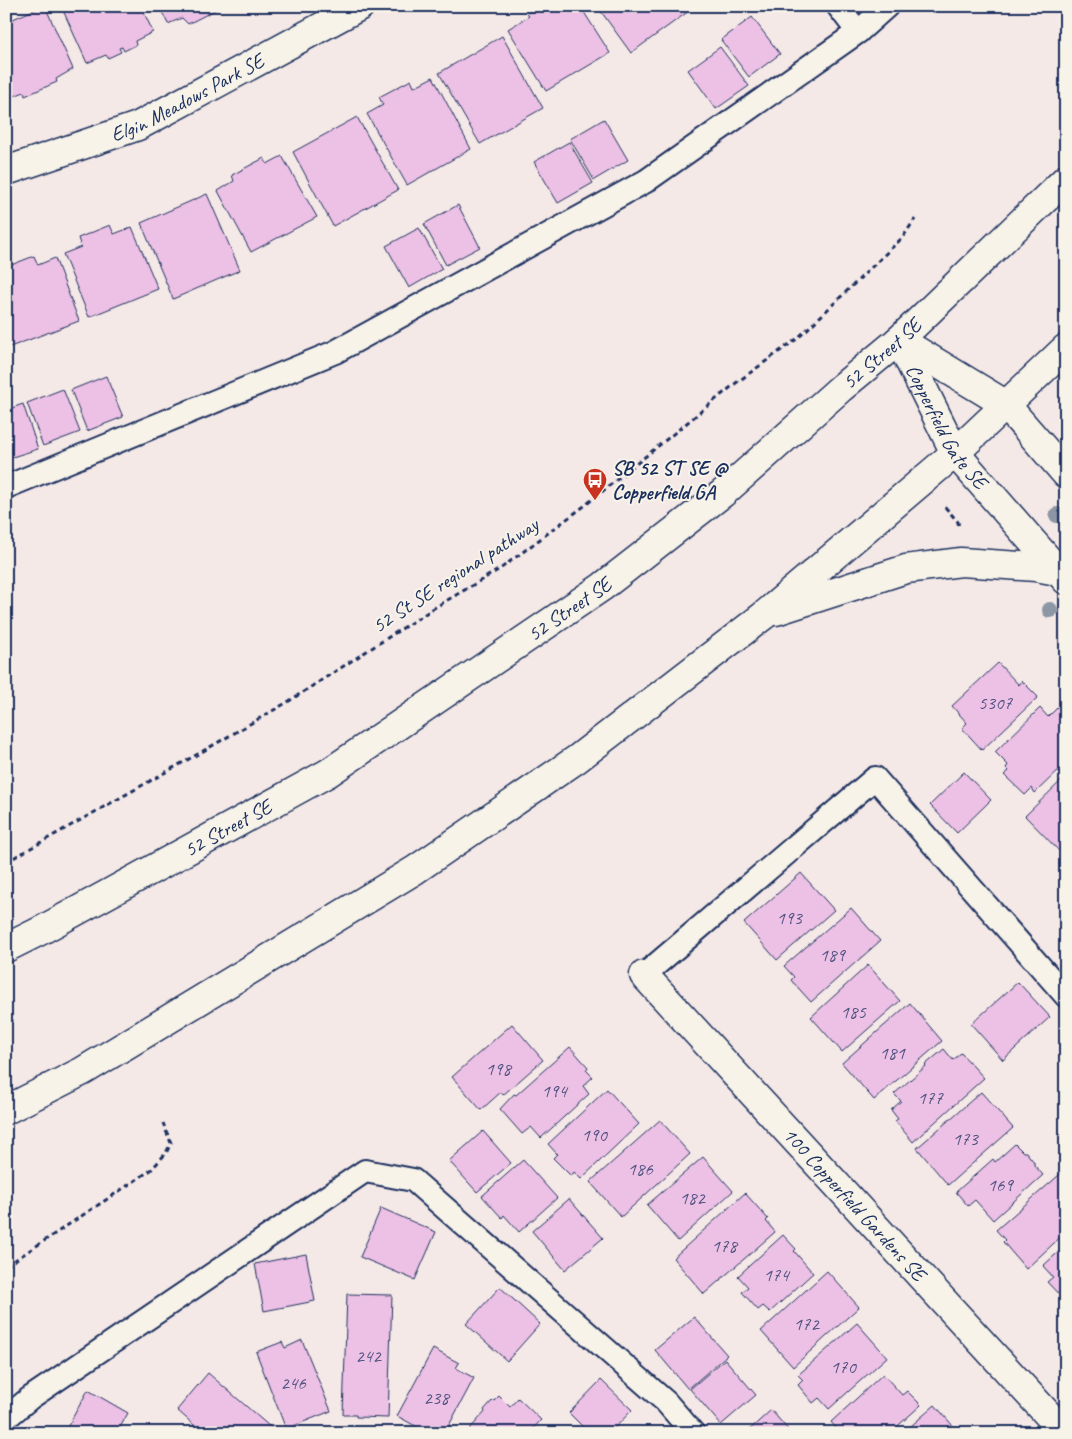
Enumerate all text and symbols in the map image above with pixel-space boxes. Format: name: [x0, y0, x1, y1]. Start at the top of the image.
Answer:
street label: Elgin Meadows Park SE: [107, 46, 271, 147]
street label: 52 Street SE: [837, 311, 929, 395]
street label: Copperfield Gate SE: [900, 360, 995, 496]
place label: SB 52 ST SE @ Copperfield GA: [612, 455, 730, 505]
bus stop icon: SB 52 ST SE @ Copperfield GA: [582, 467, 608, 501]
street label: 52 St SE regional pathway: [367, 511, 545, 638]
street label: 52 Street SE: [522, 570, 619, 647]
house number: 5307: [978, 691, 1014, 715]
street label: 52 Street SE: [179, 792, 278, 863]
house number: 193: [776, 906, 803, 930]
house number: 189: [819, 943, 846, 967]
house number: 185: [840, 1000, 867, 1024]
house number: 181: [879, 1041, 906, 1065]
house number: 198: [485, 1057, 513, 1081]
house number: 194: [541, 1079, 569, 1103]
house number: 177: [917, 1086, 944, 1110]
street label: 100 Copperfield Gardens SE: [777, 1122, 933, 1288]
house number: 190: [581, 1123, 608, 1147]
house number: 173: [952, 1127, 979, 1151]
house number: 186: [627, 1157, 654, 1181]
house number: 169: [987, 1173, 1014, 1197]
house number: 182: [679, 1186, 706, 1210]
house number: 178: [711, 1234, 739, 1258]
house number: 174: [763, 1263, 791, 1287]
house number: 172: [793, 1312, 820, 1336]
house number: 242: [355, 1344, 382, 1368]
house number: 170: [830, 1355, 857, 1379]
house number: 246: [280, 1371, 307, 1395]
house number: 238: [423, 1386, 451, 1410]

